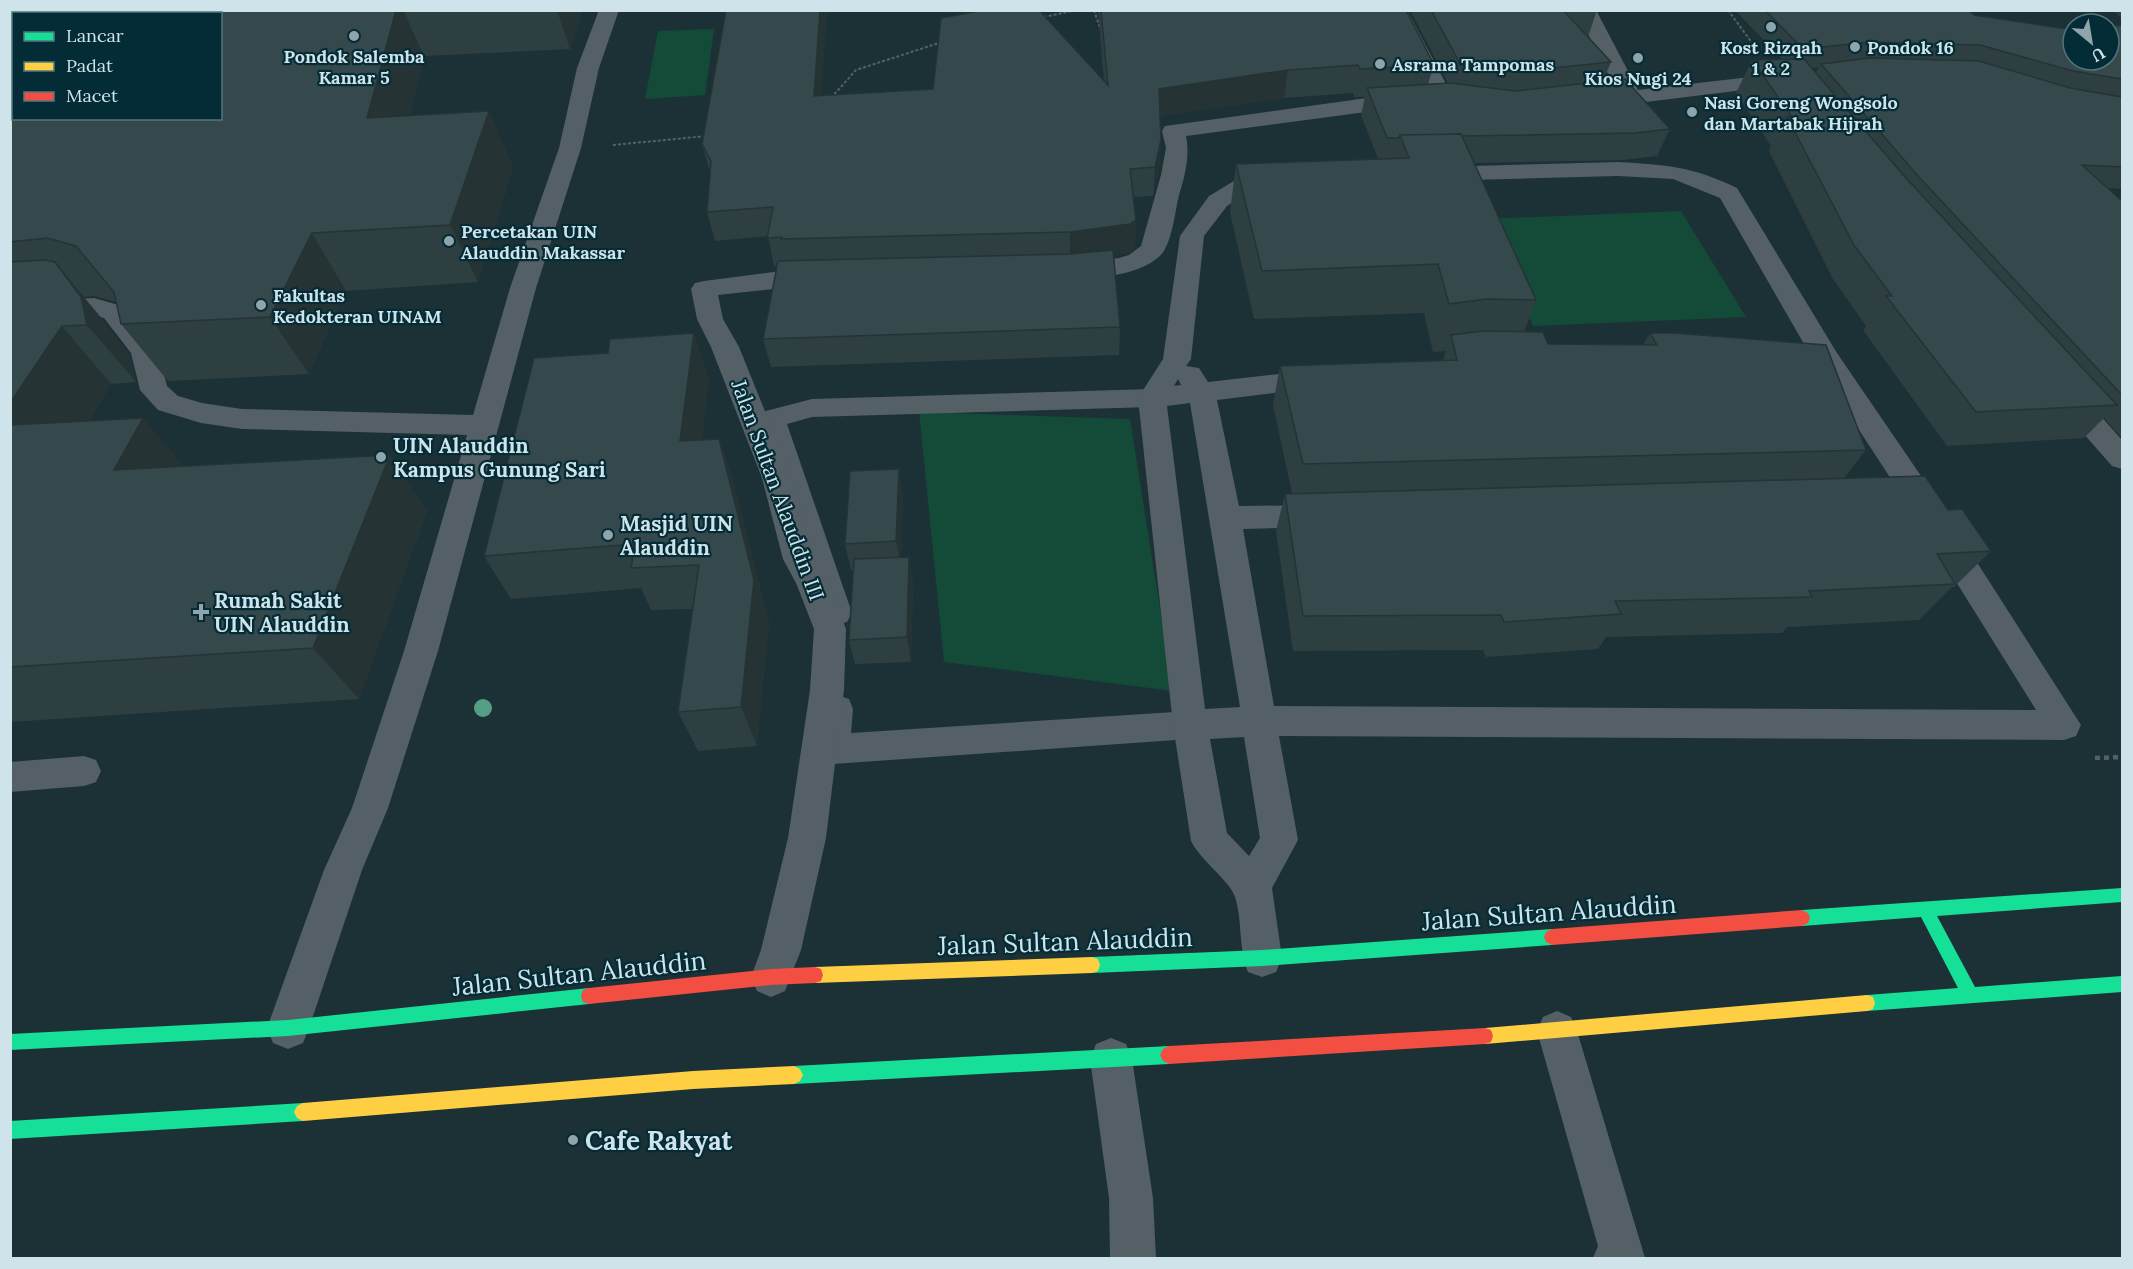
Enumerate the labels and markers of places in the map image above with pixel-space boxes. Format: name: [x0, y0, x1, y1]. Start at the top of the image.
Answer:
marker: Kost Rizqah 1 & 2: [1764, 20, 1778, 34]
marker: Pondok Salemba Kamar 5: [347, 29, 361, 43]
place label: Kost Rizqah 1 & 2: [1720, 36, 1822, 80]
place label: Pondok 16: [1867, 36, 1954, 59]
marker: Pondok 16: [1848, 40, 1862, 54]
place label: Pondok Salemba Kamar 5: [284, 45, 425, 89]
marker: Kios Nugi 24: [1631, 51, 1645, 65]
place label: Asrama Tampomas: [1392, 53, 1554, 76]
marker: Asrama Tampomas: [1373, 57, 1387, 71]
place label: Kios Nugi 24: [1584, 67, 1692, 90]
place label: Nasi Goreng Wongsolo dan Martabak Hijrah: [1704, 91, 1898, 135]
marker: Nasi Goreng Wongsolo dan Martabak Hijrah: [1685, 105, 1699, 119]
place label: Percetakan UIN Alauddin Makassar: [461, 220, 625, 264]
marker: Percetakan UIN Alauddin Makassar: [442, 234, 456, 248]
place label: Fakultas Kedokteran UINAM: [273, 284, 442, 328]
marker: Fakultas Kedokteran UINAM: [254, 298, 268, 312]
place label: UIN Alauddin Kampus Gunung Sari: [393, 432, 606, 483]
marker: UIN Alauddin Kampus Gunung Sari: [374, 450, 388, 464]
place label: Masjid UIN Alauddin: [620, 510, 733, 561]
marker: Masjid UIN Alauddin: [601, 528, 615, 542]
place label: Rumah Sakit UIN Alauddin: [214, 587, 350, 638]
marker: Rumah Sakit UIN Alauddin: [192, 603, 210, 621]
place label: Cafe Rakyat: [585, 1124, 733, 1157]
marker: Cafe Rakyat: [566, 1133, 580, 1147]

